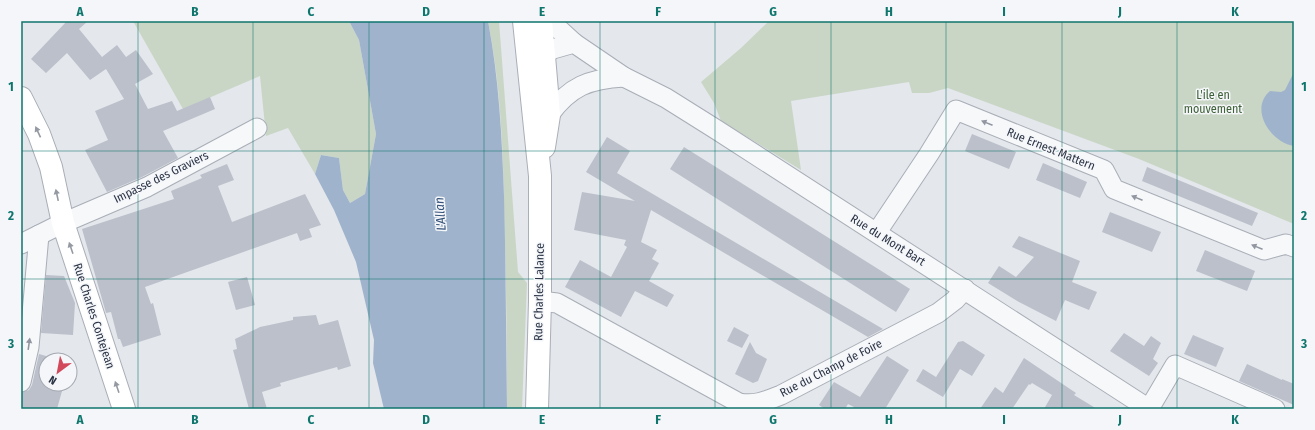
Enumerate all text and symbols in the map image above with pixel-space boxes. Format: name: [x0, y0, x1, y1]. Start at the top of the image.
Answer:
text: A: [75, 4, 84, 19]
text: B: [191, 4, 199, 19]
text: C: [308, 4, 315, 19]
text: D: [422, 4, 430, 19]
text: E: [539, 4, 545, 19]
text: F: [655, 4, 661, 19]
text: G: [769, 4, 777, 19]
text: H: [885, 4, 893, 19]
text: I: [1002, 4, 1006, 19]
text: J: [1117, 4, 1122, 19]
text: K: [1231, 4, 1239, 19]
text: 1: [8, 79, 14, 94]
text: 1: [1301, 79, 1307, 94]
park label: L'ile en mouvement: [1184, 88, 1242, 116]
one-way arrow: [980, 119, 992, 125]
street label: Rue Ernest Mattern: [1005, 125, 1097, 173]
one-way arrow: [35, 126, 41, 138]
street label: Impasse des Graviers: [111, 148, 211, 206]
one-way arrow: [54, 189, 60, 201]
one-way arrow: [1131, 195, 1142, 201]
water label: L'Allan: [431, 196, 449, 231]
text: 2: [7, 208, 14, 223]
text: 2: [1300, 208, 1307, 223]
street label: Rue du Mont Bart: [848, 211, 928, 269]
one-way arrow: [68, 242, 74, 254]
street label: Rue Charles Lalance: [531, 243, 547, 341]
one-way arrow: [1251, 244, 1263, 250]
street label: Rue Charles Contejean: [70, 261, 118, 371]
text: 3: [7, 336, 14, 351]
street label: Rue du Champ de Foire: [778, 336, 885, 400]
text: 3: [1300, 336, 1307, 351]
one-way arrow: [26, 338, 33, 350]
north arrow: [38, 352, 78, 392]
text: N: [47, 373, 59, 387]
one-way arrow: [114, 380, 120, 392]
text: A: [75, 412, 84, 427]
text: B: [191, 412, 199, 427]
text: C: [308, 412, 315, 427]
text: D: [422, 412, 430, 427]
text: E: [539, 412, 545, 427]
text: F: [655, 412, 661, 427]
text: G: [769, 412, 777, 427]
text: H: [885, 412, 893, 427]
text: I: [1002, 412, 1006, 427]
text: J: [1117, 412, 1122, 427]
text: K: [1231, 412, 1239, 427]

